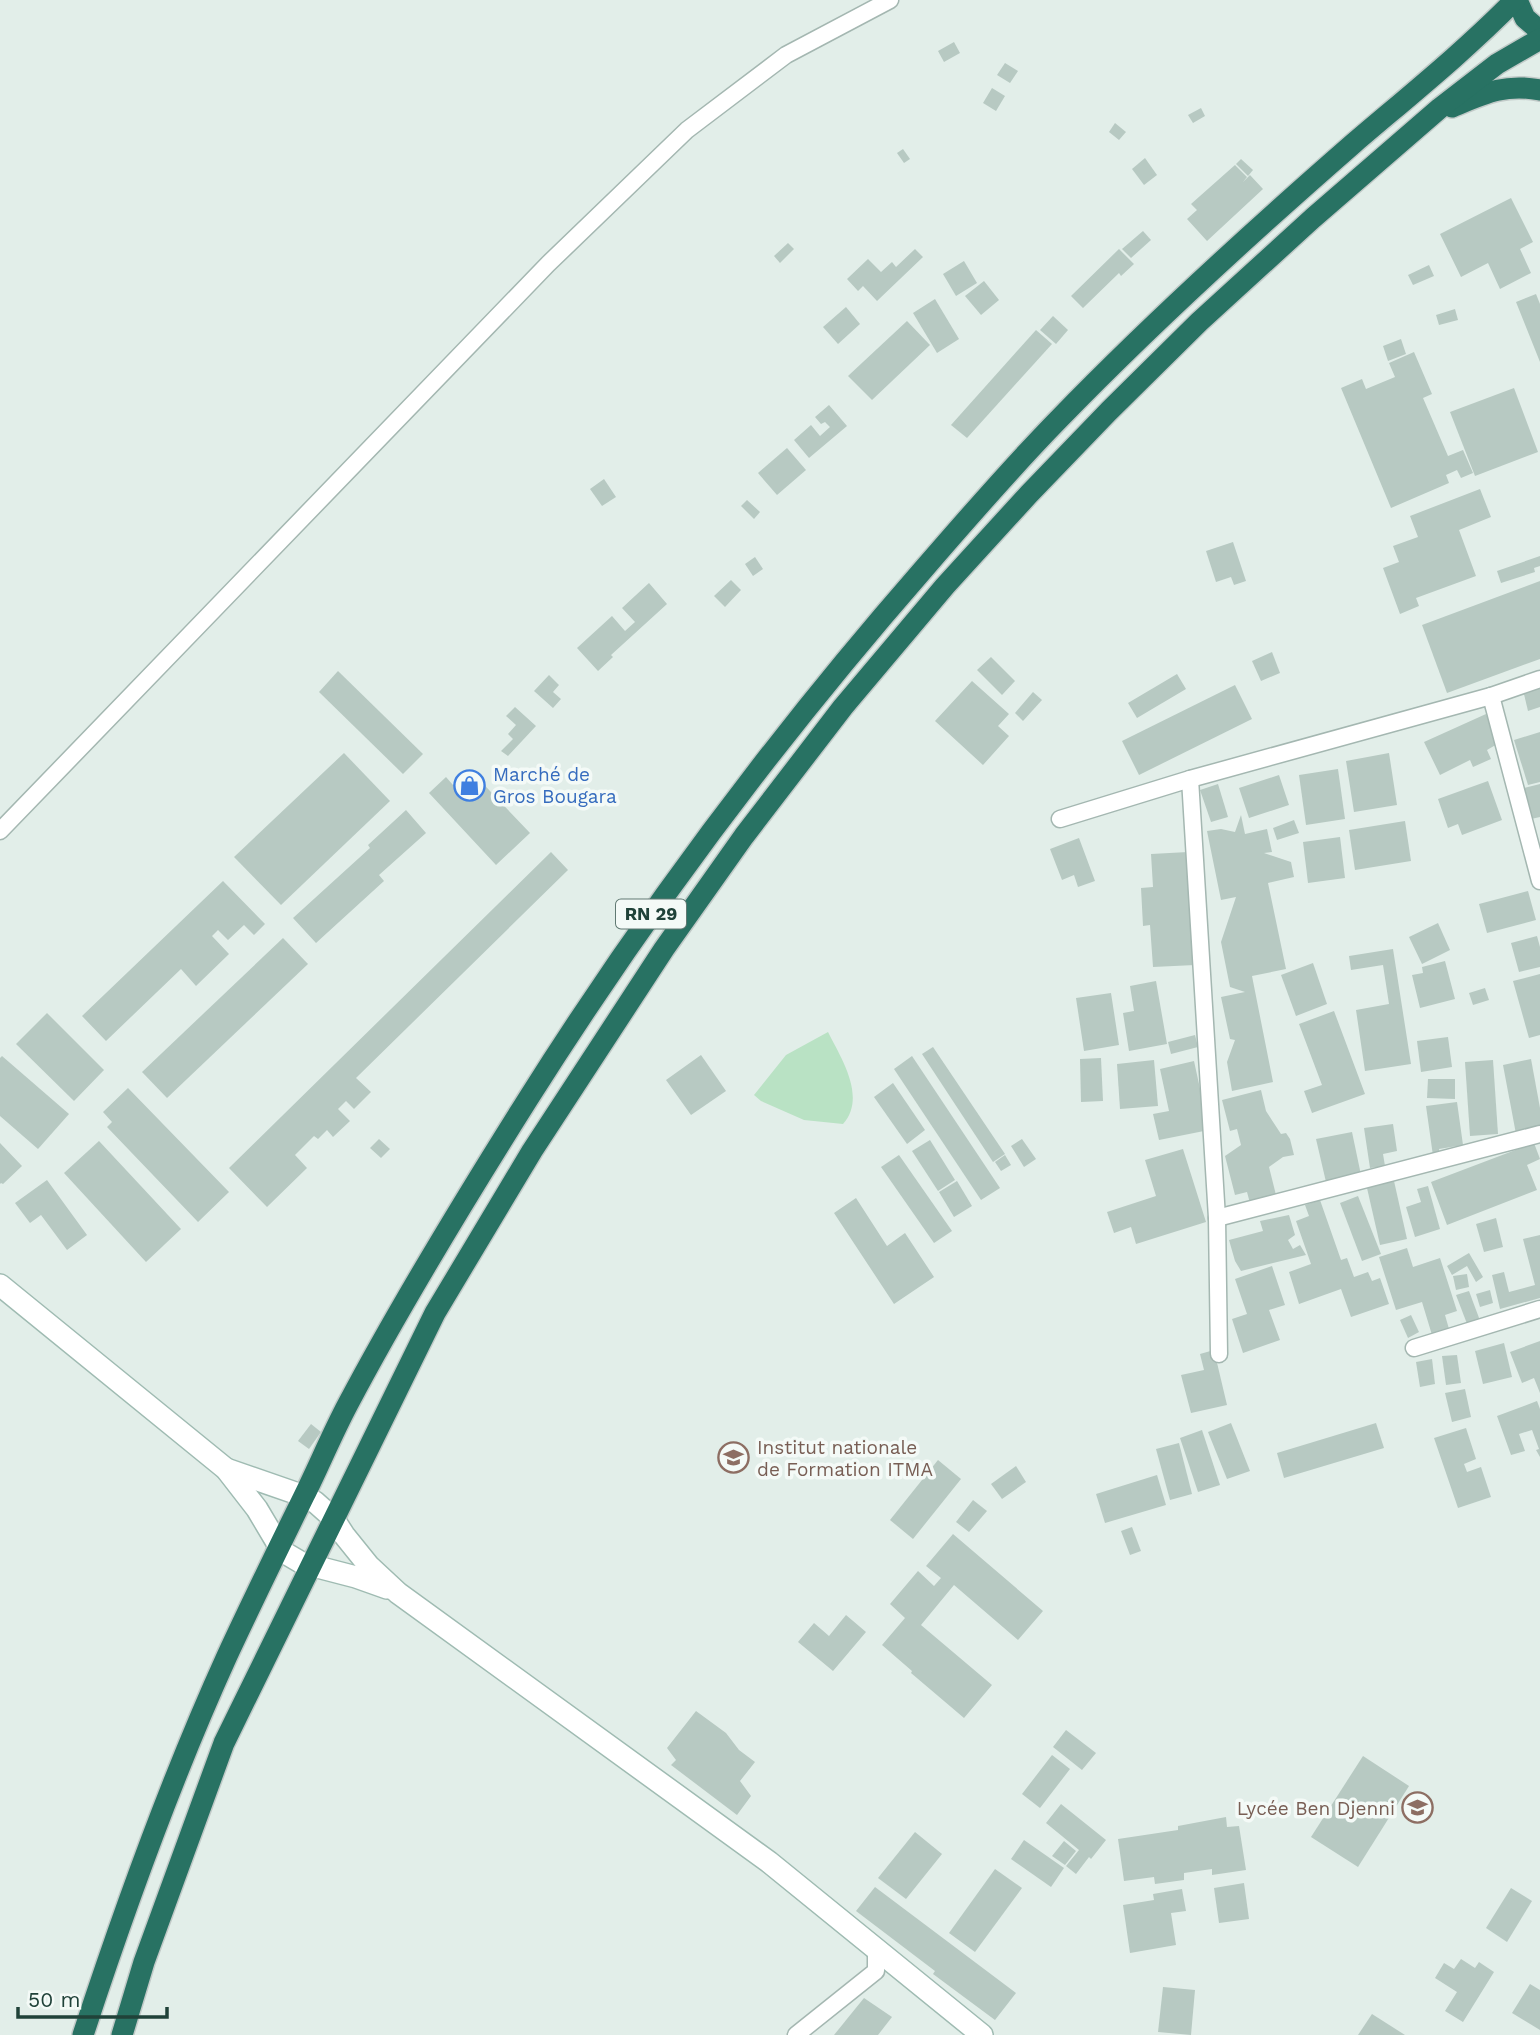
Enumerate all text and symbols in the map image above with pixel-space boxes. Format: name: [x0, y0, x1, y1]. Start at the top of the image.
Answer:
place label: Marché de Gros Bougara: [493, 763, 617, 808]
shop icon: Marché de Gros Bougara: [453, 768, 487, 802]
road number: RN 29: [616, 900, 686, 929]
place label: Institut nationale de Formation ITMA: [757, 1436, 934, 1481]
school or university icon: Institut nationale de Formation ITMA: [717, 1441, 751, 1475]
school or university icon: Lycée Ben Djenni: [1401, 1791, 1435, 1825]
place label: Lycée Ben Djenni: [1237, 1797, 1395, 1820]
scale bar: [18, 1976, 166, 2020]
text: 50 m: [28, 1987, 80, 2012]

